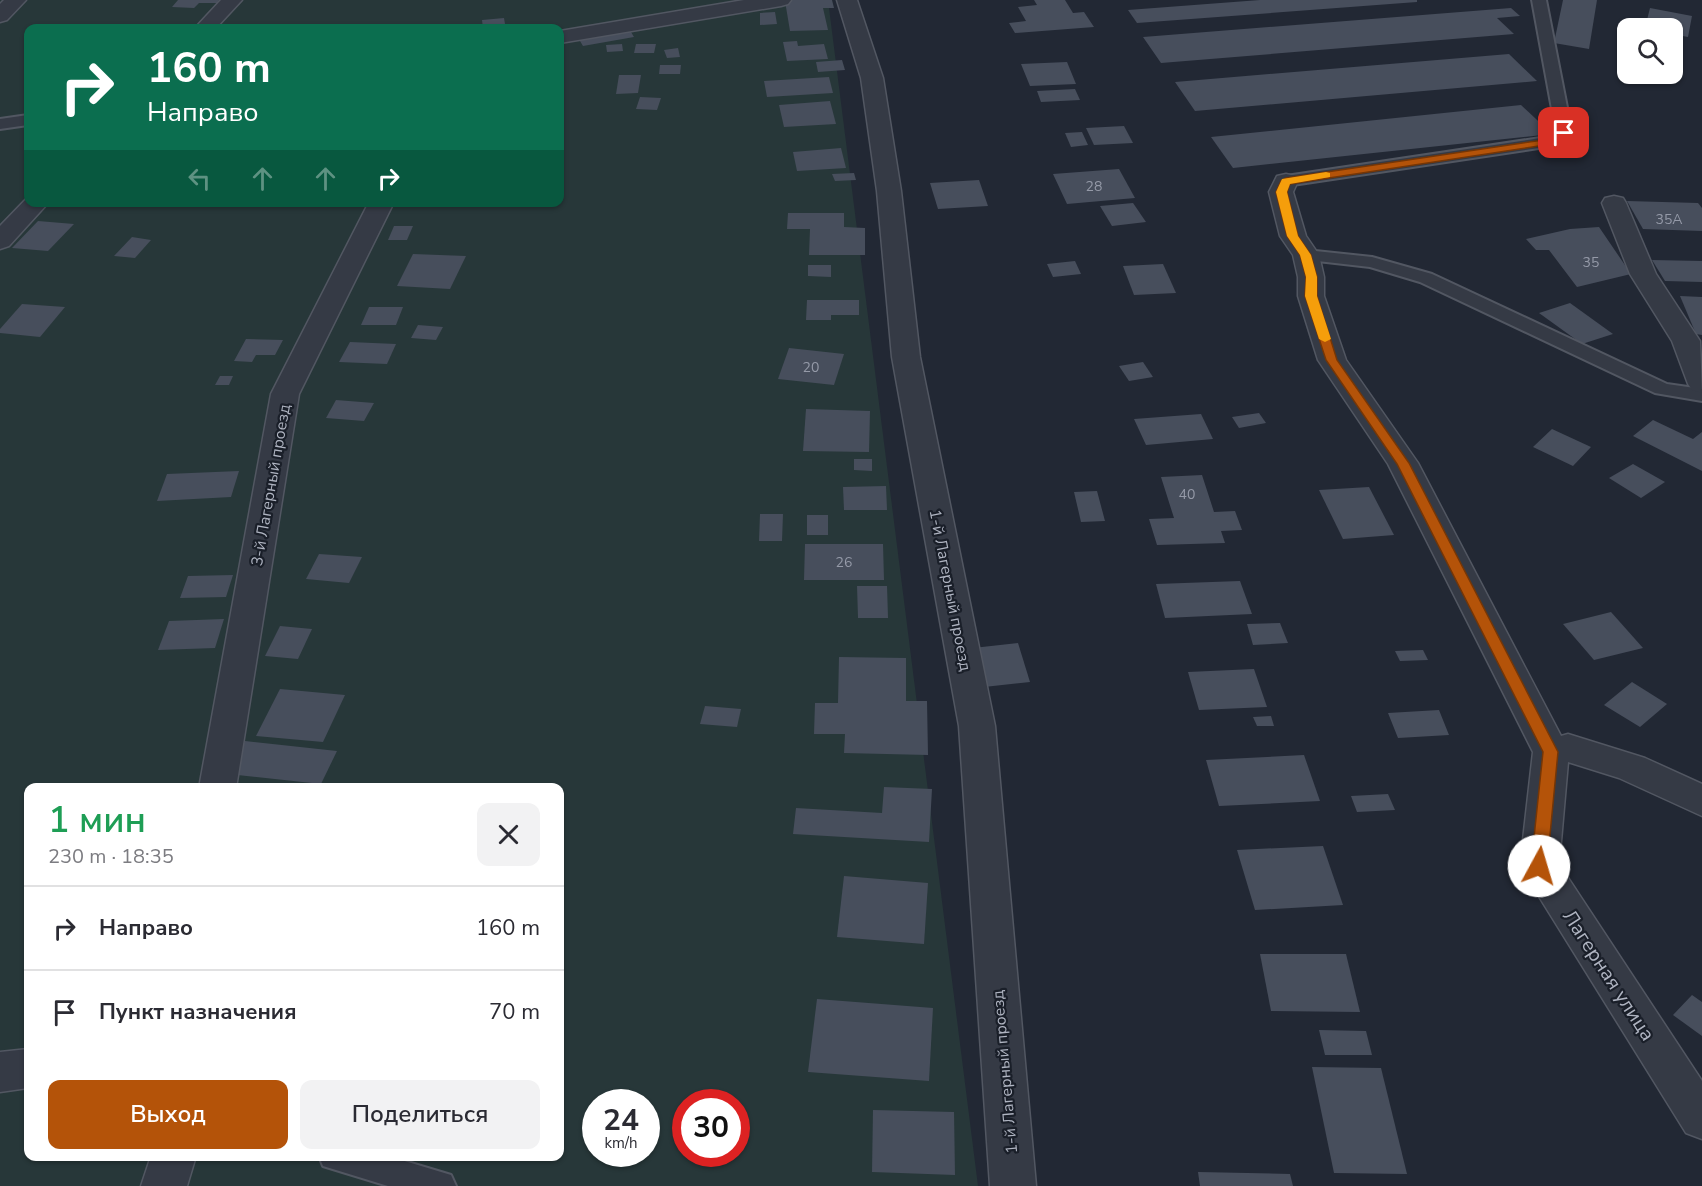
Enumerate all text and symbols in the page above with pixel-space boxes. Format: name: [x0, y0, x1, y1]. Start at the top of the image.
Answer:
map controls: [1617, 18, 1683, 84]
button: search: [1617, 18, 1683, 84]
text: 160 m: [147, 40, 271, 97]
icon: right: [48, 48, 126, 126]
text: Направо: [147, 94, 258, 131]
pin: [1538, 107, 1589, 158]
icon: arrive: [1547, 116, 1580, 149]
icon: left: [183, 162, 216, 195]
icon: ahead: [246, 162, 279, 195]
icon: ahead: [309, 162, 342, 195]
icon: right: [372, 162, 405, 195]
house number: 28: [1086, 177, 1102, 196]
house number: 35А: [1655, 210, 1683, 229]
house number: 35: [1583, 253, 1599, 272]
house number: 20: [803, 358, 819, 377]
street label: 3-й Лагерный проезд: [246, 402, 296, 568]
house number: 40: [1179, 485, 1195, 504]
street label: 1-й Лагерный проезд: [924, 508, 977, 673]
house number: 26: [836, 553, 852, 572]
text: 1 мин: [48, 796, 146, 845]
button: close: [477, 803, 540, 866]
position arrow: [1507, 834, 1571, 898]
text: 230 m · 18:35: [48, 843, 174, 870]
street label: Лагерная улица: [1556, 905, 1661, 1046]
icon: right: [48, 912, 81, 945]
text: Направо: [99, 913, 193, 943]
text: 160 m: [476, 913, 540, 943]
street label: 1-й Лагерный проезд: [987, 989, 1023, 1155]
icon: arrive: [48, 996, 81, 1029]
text: Пункт назначения: [99, 997, 297, 1027]
text: 70 m: [489, 997, 540, 1027]
button: Выход: [48, 1080, 288, 1149]
button: Поделиться: [300, 1080, 540, 1149]
speed limit sign: 30: [672, 1089, 750, 1167]
text: 24: [603, 1100, 639, 1141]
text: km/h: [604, 1133, 638, 1153]

